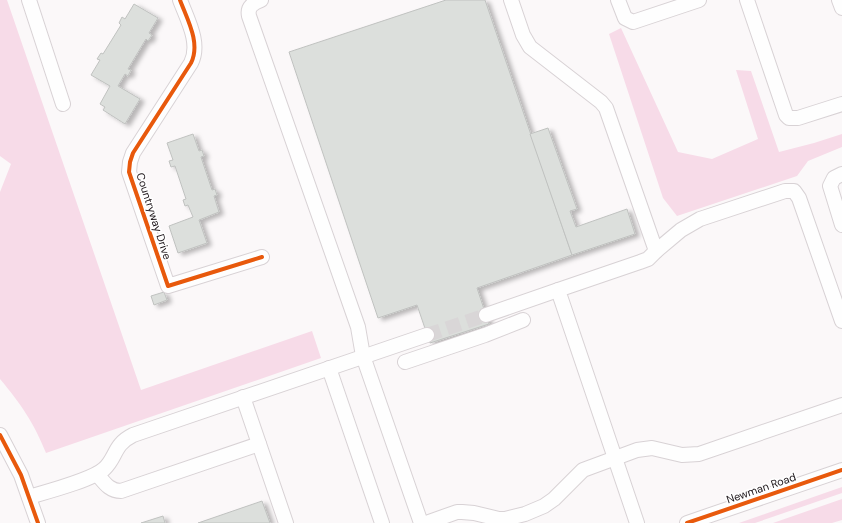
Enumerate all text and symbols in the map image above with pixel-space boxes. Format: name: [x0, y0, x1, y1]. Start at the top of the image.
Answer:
street label: Countryway Drive: [133, 171, 175, 261]
street label: Newman Road: [724, 470, 798, 506]

